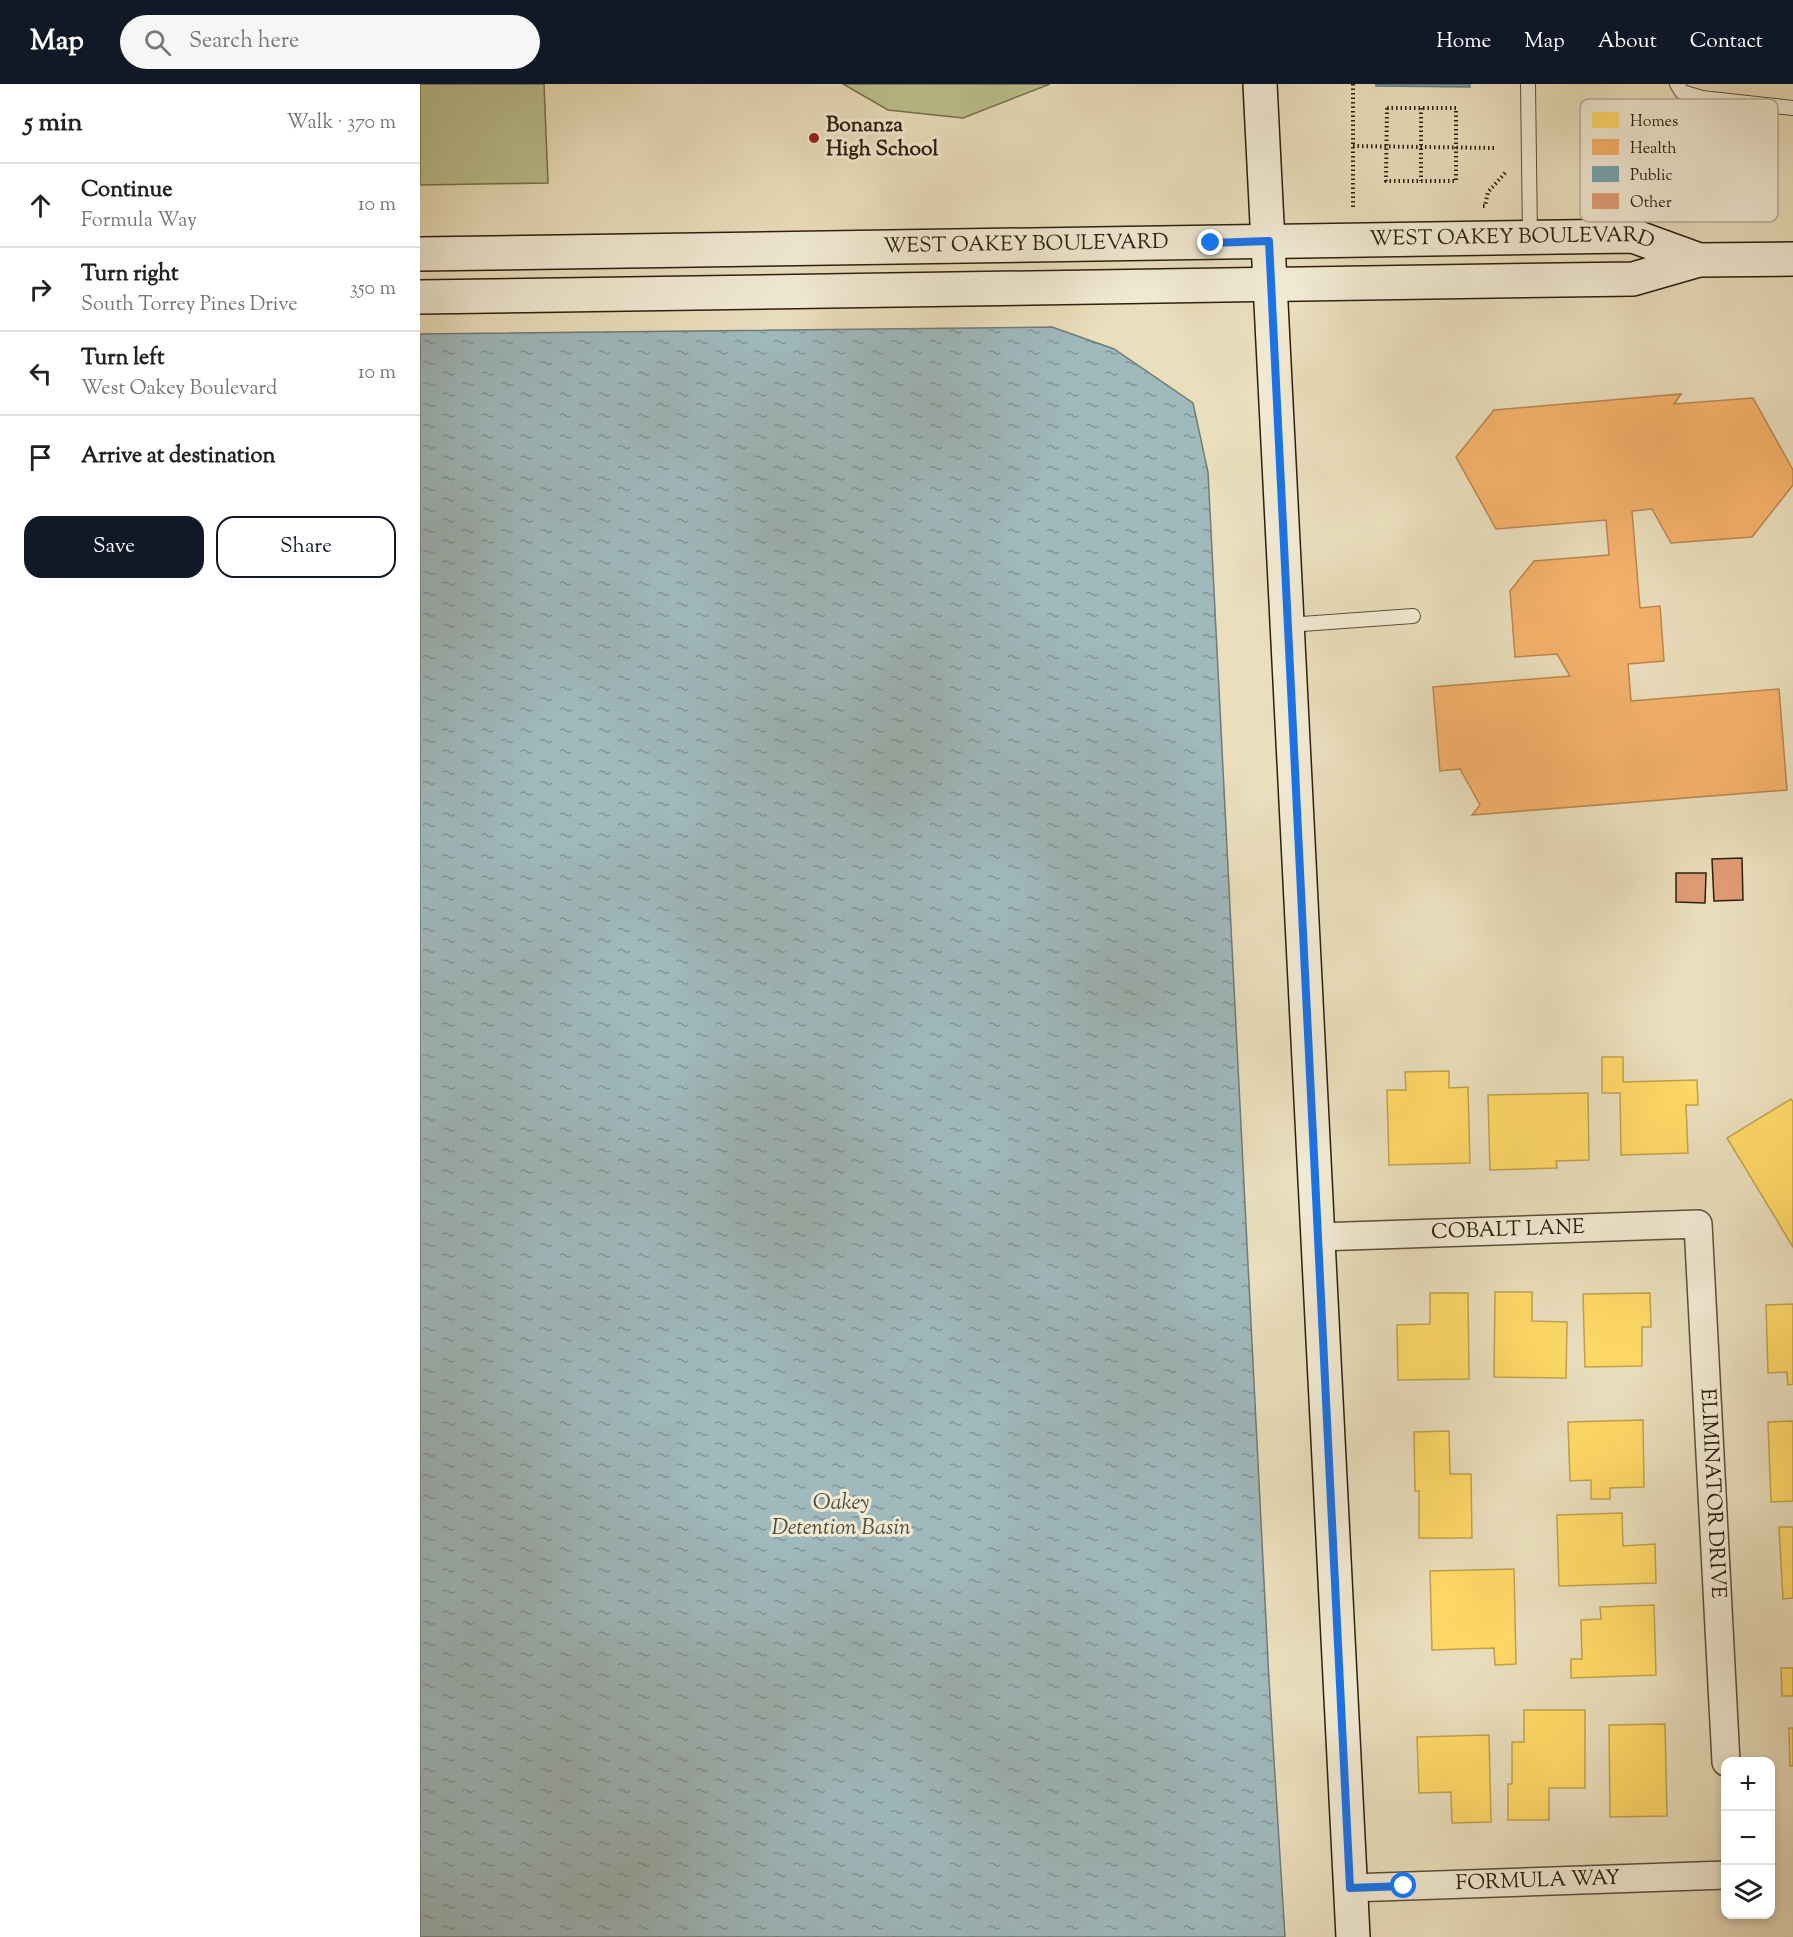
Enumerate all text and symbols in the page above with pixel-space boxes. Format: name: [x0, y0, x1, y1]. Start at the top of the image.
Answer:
search box: [120, 15, 540, 69]
text: Map: [30, 22, 84, 62]
icon: search: [141, 26, 174, 59]
text: Search here: [189, 26, 299, 58]
text: Home: [1436, 27, 1491, 57]
text: Map: [1524, 27, 1565, 57]
text: About: [1598, 27, 1657, 57]
text: Contact: [1690, 27, 1763, 57]
legend: [1580, 99, 1778, 222]
text: 5 min: [24, 105, 83, 142]
text: Walk · 370 m: [286, 109, 396, 138]
place label: Bonanza High School: [826, 111, 938, 165]
text: Homes: [1630, 111, 1678, 134]
marker: Bonanza High School: [807, 131, 821, 145]
text: Health: [1630, 138, 1677, 161]
text: Public: [1630, 165, 1673, 188]
text: Continue: [81, 175, 172, 207]
icon: ahead: [24, 189, 57, 222]
text: 10 m: [358, 191, 396, 220]
text: Other: [1630, 192, 1672, 215]
text: Formula Way: [81, 207, 197, 236]
street label: WEST OAKEY BOULEVARD: [1369, 221, 1658, 257]
street label: WEST OAKEY BOULEVARD: [883, 228, 1169, 262]
route end: [1197, 229, 1223, 255]
text: Turn right: [81, 259, 178, 291]
icon: right: [24, 273, 57, 306]
text: 350 m: [350, 275, 396, 304]
text: South Torrey Pines Drive: [81, 291, 298, 320]
text: Turn left: [81, 343, 164, 375]
icon: left: [24, 357, 57, 390]
text: 10 m: [358, 359, 396, 388]
text: West Oakey Boulevard: [81, 375, 277, 404]
icon: arrive: [24, 441, 57, 474]
text: Arrive at destination: [81, 441, 276, 473]
button: Save: [24, 516, 204, 578]
button: Share: [216, 516, 396, 578]
street label: COBALT LANE: [1431, 1213, 1586, 1248]
street label: ELIMINATOR DRIVE: [1692, 1387, 1732, 1600]
water label: Oakey Detention Basin: [772, 1488, 911, 1545]
map controls: [1721, 1757, 1775, 1919]
button: +: [1721, 1757, 1775, 1811]
button: −: [1721, 1811, 1775, 1865]
street label: FORMULA WAY: [1455, 1864, 1621, 1899]
button: layers: [1721, 1865, 1775, 1919]
route start: [1390, 1872, 1416, 1898]

